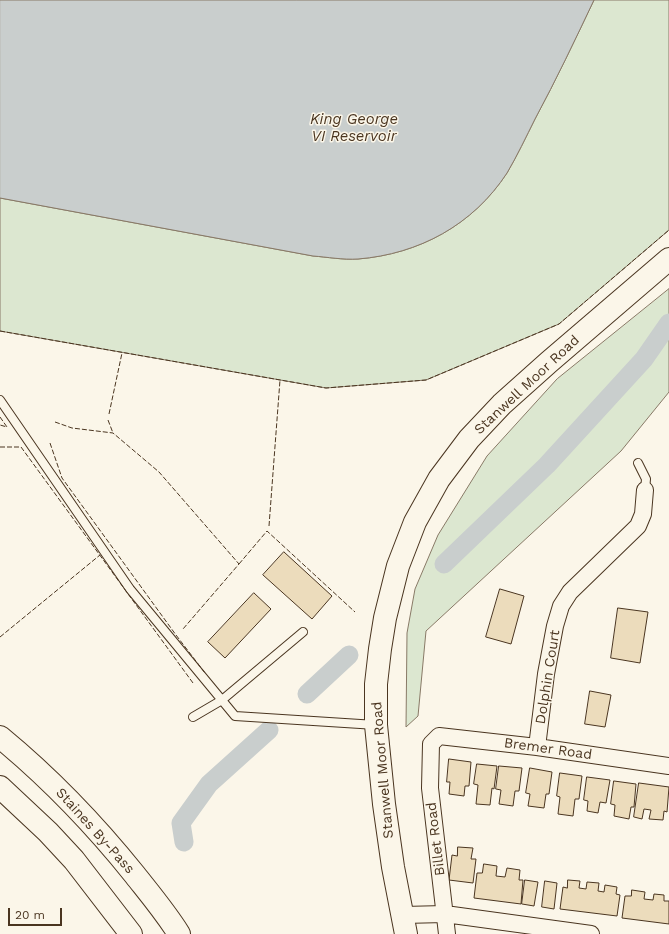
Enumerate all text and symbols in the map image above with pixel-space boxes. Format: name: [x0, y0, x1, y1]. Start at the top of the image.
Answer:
water label: King George VI Reservoir: [310, 111, 398, 146]
street label: Stanwell Moor Road: [471, 332, 583, 438]
street label: Dolphin Court: [532, 629, 564, 725]
street label: Stanwell Moor Road: [369, 701, 397, 839]
street label: Bremer Road: [503, 735, 593, 763]
street label: Staines By-Pass: [52, 785, 138, 877]
street label: Billet Road: [423, 801, 449, 877]
scale bar: [10, 900, 64, 926]
text: 20 m: [15, 908, 45, 922]

